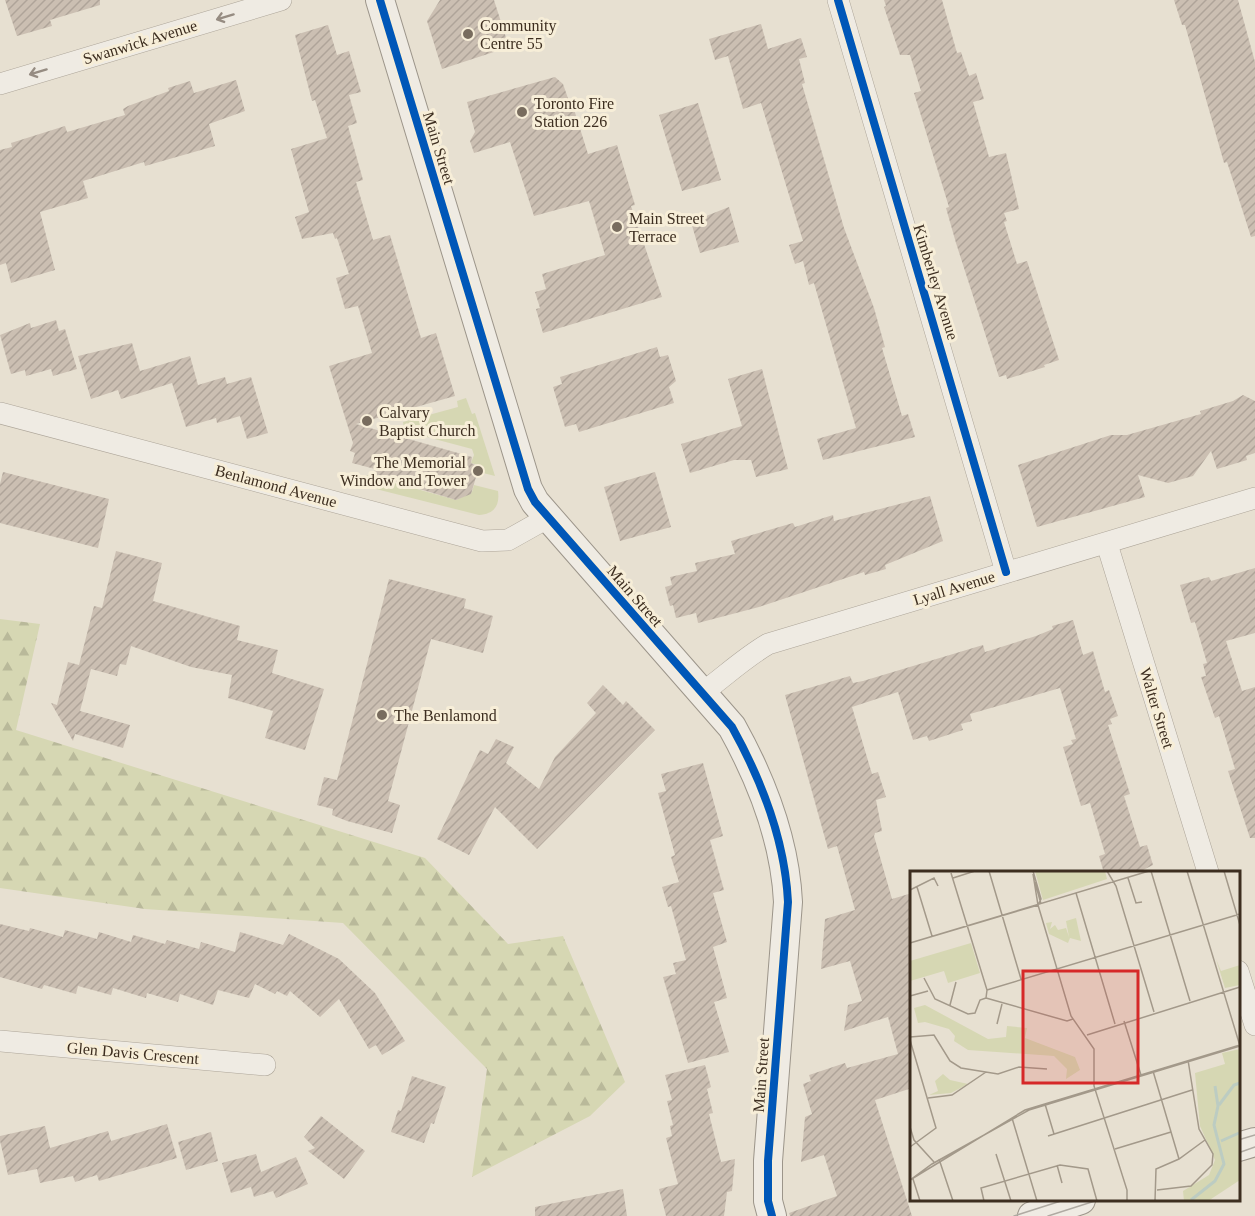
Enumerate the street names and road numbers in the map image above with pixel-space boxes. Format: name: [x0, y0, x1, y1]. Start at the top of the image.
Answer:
street label: Swanwick Avenue: [81, 17, 199, 67]
street label: Main Street: [420, 110, 458, 187]
street label: Kimberley Avenue: [909, 222, 962, 342]
street label: Benlamond Avenue: [213, 462, 339, 510]
street label: Main Street: [604, 562, 666, 630]
street label: Lyall Avenue: [911, 568, 997, 609]
street label: Walter Street: [1137, 666, 1178, 751]
street label: Main Street: [750, 1036, 772, 1113]
street label: Glen Davis Crescent: [66, 1039, 200, 1067]

